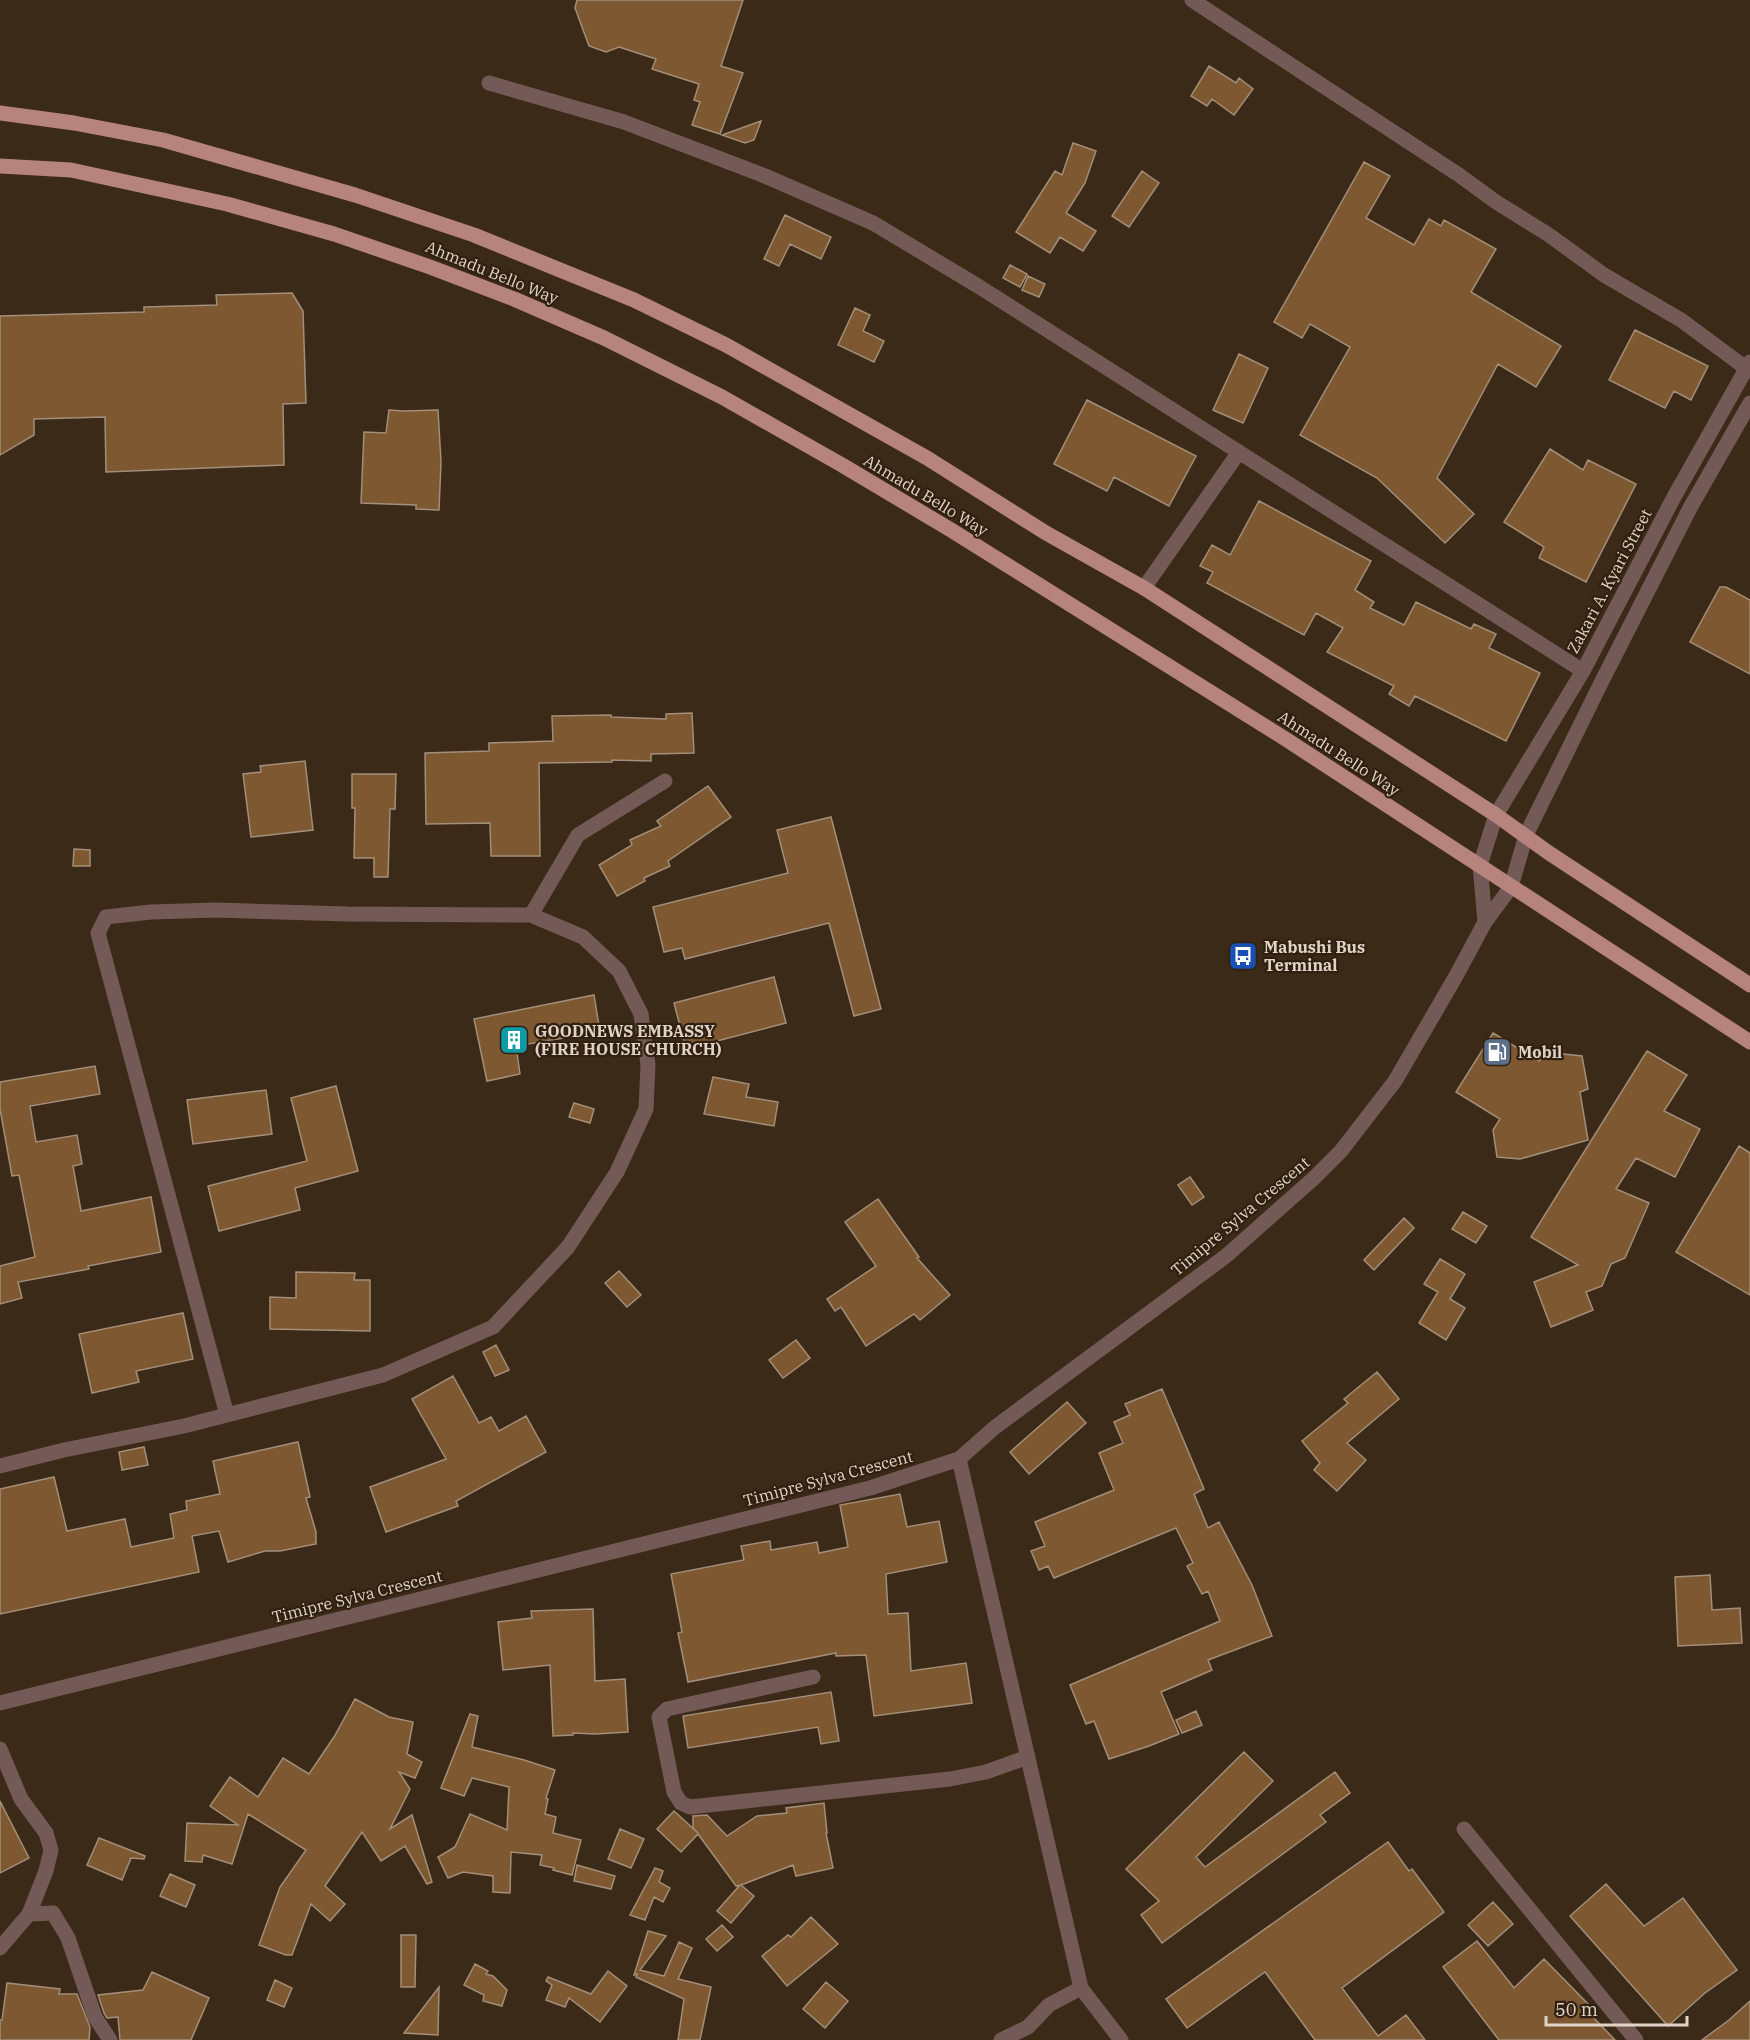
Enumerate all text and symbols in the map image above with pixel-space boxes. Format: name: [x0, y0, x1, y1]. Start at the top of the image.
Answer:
street label: Ahmadu Bello Way: [423, 236, 562, 308]
street label: Ahmadu Bello Way: [860, 450, 992, 540]
street label: Zakari A. Kyari Street: [1562, 505, 1656, 657]
street label: Ahmadu Bello Way: [1274, 706, 1404, 800]
place label: Mabushi Bus Terminal: [1264, 937, 1365, 975]
bus stop icon: Mabushi Bus Terminal: [1227, 940, 1259, 972]
place label: GOODNEWS EMBASSY (FIRE HOUSE CHURCH): [535, 1021, 722, 1059]
building icon: GOODNEWS EMBASSY (FIRE HOUSE CHURCH): [498, 1024, 530, 1056]
fuel station icon: Mobil: [1481, 1036, 1513, 1068]
place label: Mobil: [1518, 1042, 1562, 1062]
street label: Timipre Sylva Crescent: [1167, 1152, 1314, 1280]
street label: Timipre Sylva Crescent: [741, 1446, 915, 1510]
street label: Timipre Sylva Crescent: [270, 1565, 444, 1627]
scale bar: [1546, 1989, 1687, 2027]
text: 50 m: [1555, 1998, 1598, 2021]

